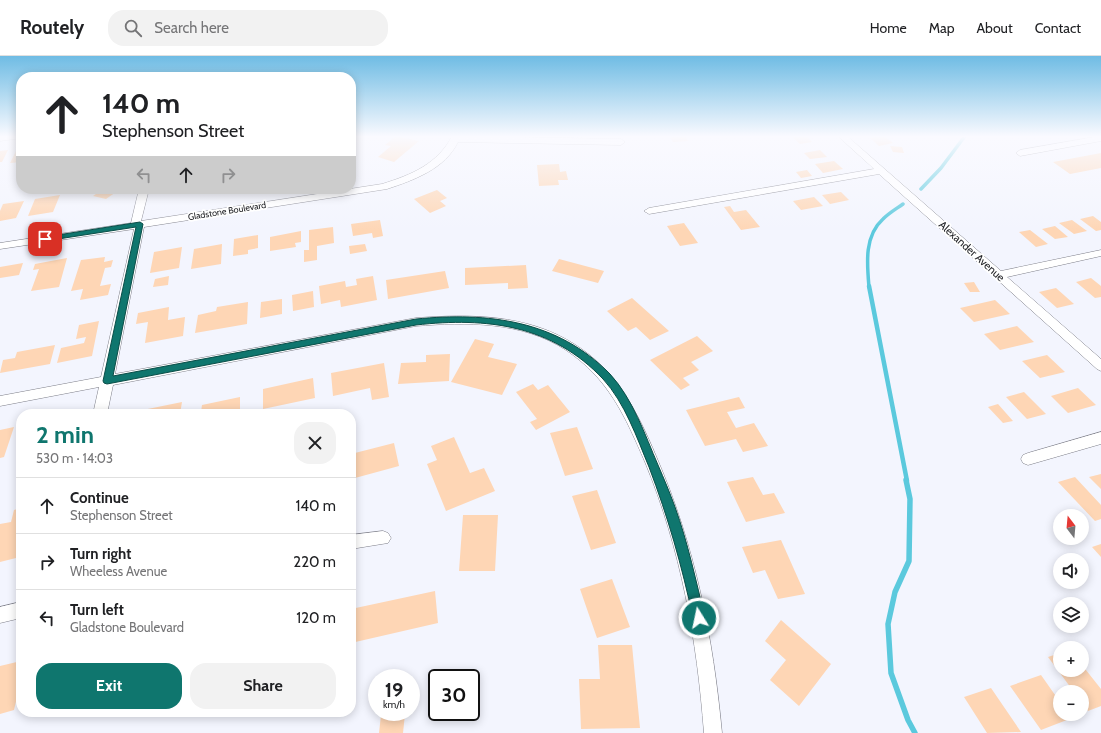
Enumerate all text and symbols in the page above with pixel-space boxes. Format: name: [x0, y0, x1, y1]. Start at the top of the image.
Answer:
search box: [108, 10, 388, 46]
text: Routely: [20, 16, 84, 39]
icon: search: [122, 17, 144, 39]
text: Search here: [154, 19, 229, 37]
text: Home: [870, 19, 907, 37]
text: Map: [929, 19, 954, 37]
text: About: [976, 19, 1013, 37]
text: Contact: [1035, 19, 1081, 37]
text: 140 m: [102, 86, 180, 120]
icon: ahead: [36, 88, 88, 140]
text: Stephenson Street: [102, 120, 244, 142]
icon: left: [133, 164, 155, 186]
icon: ahead: [175, 164, 197, 186]
icon: right: [217, 164, 239, 186]
street label: Gladstone Boulevard: [187, 199, 267, 222]
street label: Alexander Avenue: [936, 218, 1008, 285]
pin: [28, 222, 62, 256]
icon: arrive: [34, 228, 56, 250]
text: 2 min: [36, 420, 94, 449]
button: close: [294, 422, 336, 464]
text: 530 m · 14:03: [36, 450, 113, 466]
text: Continue: [70, 489, 129, 507]
icon: ahead: [36, 495, 58, 517]
text: 140 m: [295, 497, 336, 515]
text: Stephenson Street: [70, 507, 173, 523]
north arrow: [1053, 509, 1089, 545]
map controls: [1053, 509, 1089, 721]
text: Turn right: [70, 545, 131, 563]
icon: right: [36, 551, 58, 573]
text: 220 m: [293, 553, 336, 571]
button: sound: [1053, 553, 1089, 589]
text: Wheeless Avenue: [70, 563, 167, 579]
position arrow: [678, 597, 720, 639]
button: layers: [1053, 597, 1089, 633]
text: Turn left: [70, 601, 124, 619]
icon: left: [36, 607, 58, 629]
text: 120 m: [296, 609, 336, 627]
text: Gladstone Boulevard: [70, 619, 184, 635]
button: +: [1053, 641, 1089, 677]
button: Exit: [36, 663, 182, 709]
button: Share: [190, 663, 336, 709]
speed limit sign: 30: [428, 669, 480, 721]
text: 19: [385, 678, 403, 702]
button: −: [1053, 685, 1089, 721]
text: km/h: [383, 698, 405, 711]

